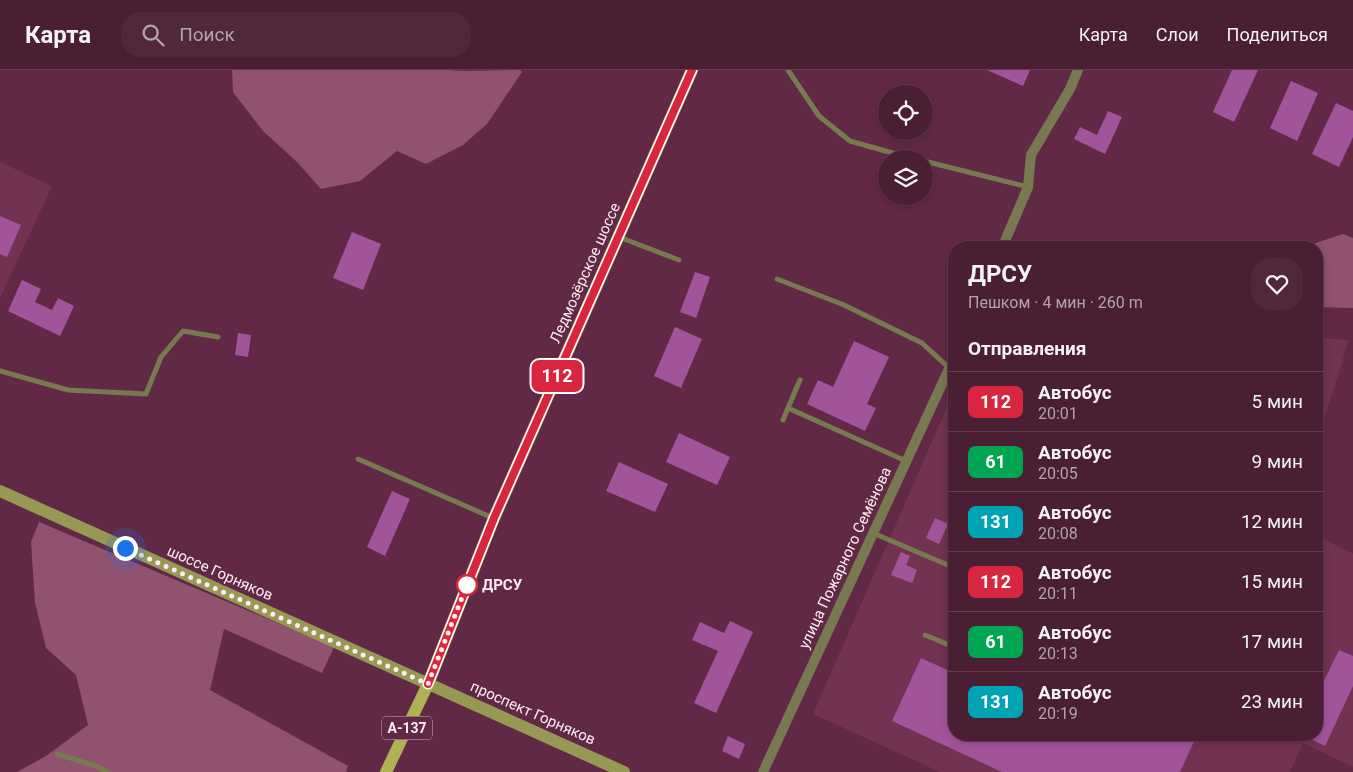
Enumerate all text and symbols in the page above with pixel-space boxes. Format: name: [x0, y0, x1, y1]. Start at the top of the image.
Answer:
search box: [121, 12, 471, 57]
text: Карта: [25, 21, 91, 49]
icon: search: [139, 21, 167, 49]
text: Поиск: [179, 23, 235, 46]
text: Карта: [1079, 24, 1128, 45]
text: Слои: [1156, 24, 1199, 45]
text: Поделиться: [1227, 24, 1328, 45]
map controls: [878, 85, 933, 205]
button: locate: [878, 85, 933, 140]
button: layers: [878, 150, 933, 205]
street label: Ледмозёрское шоссе: [546, 200, 624, 346]
button: heart: [1251, 258, 1303, 310]
text: ДРСУ: [968, 260, 1032, 288]
text: Пешком · 4 мин · 260 m: [968, 293, 1143, 312]
text: Отправления: [968, 337, 1086, 360]
line badge: 112: [528, 360, 586, 392]
text: 112: [542, 365, 572, 386]
text: Автобус: [1038, 381, 1112, 404]
text: 5 мин: [1252, 390, 1303, 413]
text: 112: [980, 391, 1011, 412]
text: 20:01: [1038, 404, 1078, 423]
text: Автобус: [1038, 441, 1112, 464]
text: 9 мин: [1252, 450, 1303, 473]
text: 61: [985, 451, 1006, 472]
street label: улица Пожарного Семёнова: [795, 464, 895, 652]
text: 20:05: [1038, 464, 1078, 483]
text: Автобус: [1038, 501, 1112, 524]
text: 12 мин: [1241, 510, 1303, 533]
text: 131: [980, 511, 1011, 532]
text: 20:08: [1038, 524, 1078, 543]
your location: [113, 536, 138, 561]
street label: шоссе Горняков: [164, 542, 276, 604]
text: Автобус: [1038, 561, 1112, 584]
text: 15 мин: [1241, 570, 1303, 593]
text: 112: [980, 571, 1011, 592]
marker: ДРСУ: [456, 574, 478, 596]
place label: ДРСУ: [482, 576, 523, 594]
text: 20:11: [1038, 584, 1078, 603]
text: Автобус: [1038, 621, 1112, 644]
text: 17 мин: [1241, 630, 1303, 653]
text: 61: [985, 631, 1006, 652]
text: 20:13: [1038, 644, 1078, 663]
street label: проспект Горняков: [468, 677, 598, 749]
text: Автобус: [1038, 681, 1112, 704]
text: 23 мин: [1241, 690, 1303, 713]
text: 131: [980, 691, 1011, 712]
text: 20:19: [1038, 704, 1078, 723]
road number: А-137: [382, 716, 432, 740]

